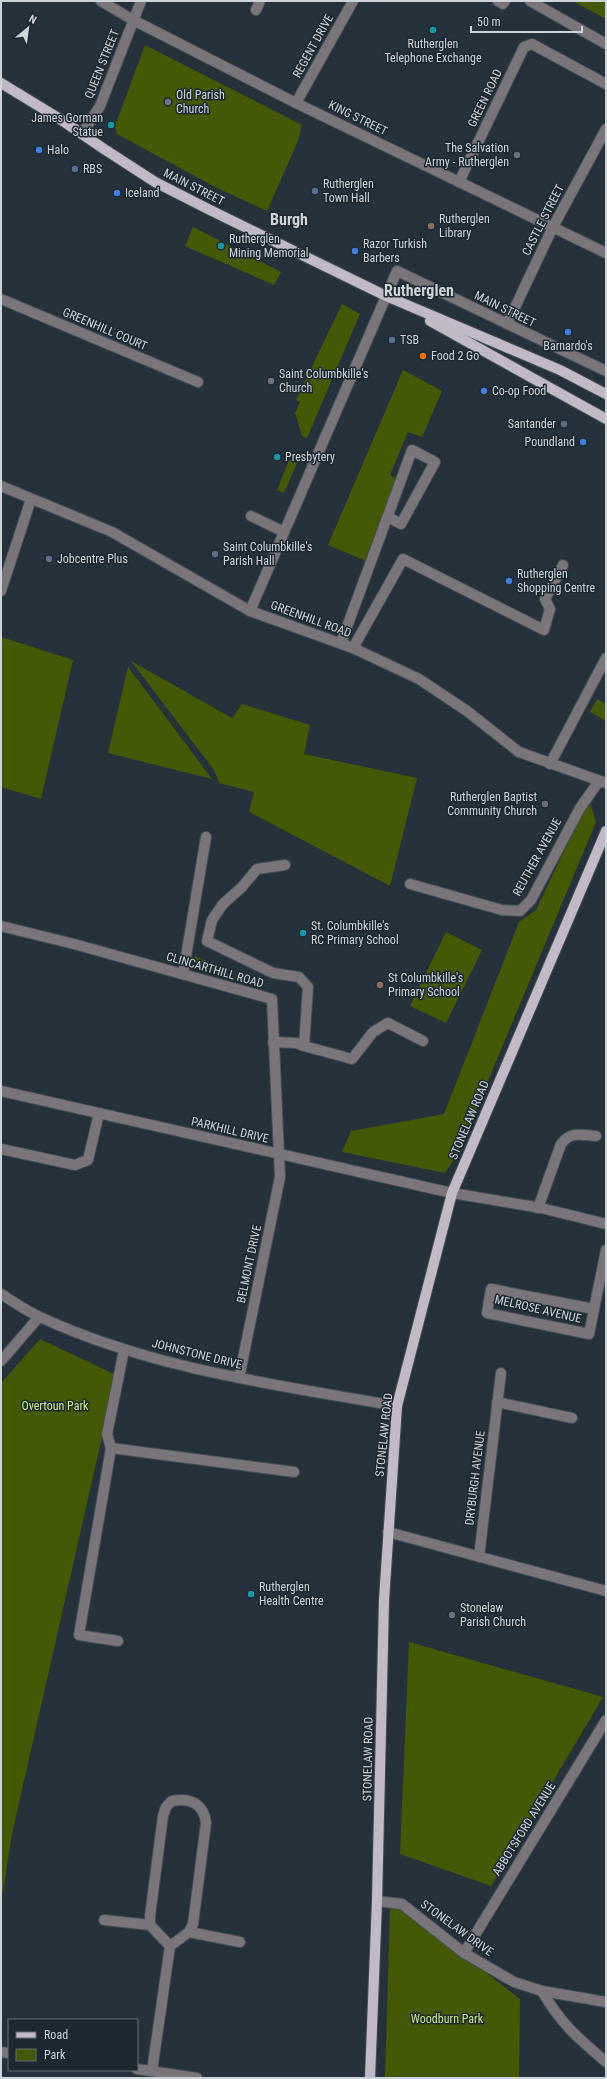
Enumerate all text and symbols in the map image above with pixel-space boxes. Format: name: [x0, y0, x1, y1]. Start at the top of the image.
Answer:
north arrow: [8, 8, 48, 48]
scale bar: [471, 8, 582, 34]
text: N: [27, 12, 39, 27]
street label: REGENT DRIVE: [290, 12, 336, 80]
text: 50 m: [477, 15, 501, 29]
marker: Rutherglen Telephone Exchange: [428, 25, 438, 35]
street label: QUEEN STREET: [82, 27, 122, 101]
place label: Rutherglen Telephone Exchange: [384, 37, 482, 65]
street label: GREEN ROAD: [465, 67, 505, 129]
place label: Old Parish Church: [176, 88, 225, 116]
marker: Old Parish Church: [163, 97, 173, 107]
street label: KING STREET: [326, 98, 390, 138]
place label: James Gorman Statue: [31, 111, 103, 139]
marker: James Gorman Statue: [106, 120, 116, 130]
place label: The Salvation Army - Rutherglen: [425, 141, 509, 169]
place label: Halo: [47, 143, 69, 157]
marker: Halo: [34, 145, 44, 155]
marker: The Salvation Army - Rutherglen: [512, 150, 522, 160]
place label: RBS: [83, 162, 102, 176]
marker: RBS: [70, 164, 80, 174]
street label: MAIN STREET: [161, 166, 227, 208]
place label: Rutherglen Town Hall: [323, 177, 374, 205]
street label: CASTLE STREET: [519, 182, 567, 258]
place label: Iceland: [125, 186, 159, 200]
marker: Rutherglen Town Hall: [310, 186, 320, 196]
marker: Iceland: [112, 188, 122, 198]
district label: Burgh: [270, 210, 308, 229]
place label: Rutherglen Library: [439, 212, 490, 240]
marker: Rutherglen Library: [426, 221, 436, 231]
place label: Rutherglen Mining Memorial: [229, 232, 309, 260]
place label: Razor Turkish Barbers: [363, 237, 427, 265]
marker: Rutherglen Mining Memorial: [216, 241, 226, 251]
marker: Razor Turkish Barbers: [350, 246, 360, 256]
district label: Rutherglen: [384, 281, 454, 300]
street label: MAIN STREET: [472, 288, 538, 330]
street label: GREENHILL COURT: [61, 305, 149, 353]
marker: Barnardo's: [563, 327, 573, 337]
place label: TSB: [400, 333, 419, 347]
marker: TSB: [387, 335, 397, 345]
place label: Barnardo's: [543, 339, 593, 353]
place label: Food 2 Go: [431, 349, 479, 363]
marker: Food 2 Go: [418, 351, 428, 361]
place label: Saint Columbkille's Church: [279, 367, 369, 395]
marker: Saint Columbkille's Church: [266, 376, 276, 386]
place label: Co-op Food: [492, 384, 546, 398]
marker: Co-op Food: [479, 386, 489, 396]
place label: Santander: [508, 417, 556, 431]
marker: Santander: [559, 419, 569, 429]
place label: Poundland: [525, 435, 575, 449]
marker: Poundland: [578, 437, 588, 447]
place label: Presbytery: [285, 450, 335, 464]
marker: Presbytery: [272, 452, 282, 462]
place label: Saint Columbkille's Parish Hall: [223, 540, 313, 568]
marker: Saint Columbkille's Parish Hall: [210, 549, 220, 559]
place label: Jobcentre Plus: [57, 552, 128, 566]
marker: Jobcentre Plus: [44, 554, 54, 564]
place label: Rutherglen Shopping Centre: [517, 567, 595, 595]
marker: Rutherglen Shopping Centre: [504, 576, 514, 586]
street label: GREENHILL ROAD: [269, 598, 353, 640]
place label: Rutherglen Baptist Community Church: [447, 790, 537, 818]
marker: Rutherglen Baptist Community Church: [540, 799, 550, 809]
street label: REUTHER AVENUE: [510, 815, 564, 898]
place label: St. Columbkille's RC Primary School: [311, 919, 399, 947]
marker: St. Columbkille's RC Primary School: [298, 928, 308, 938]
street label: CLINCARTHILL ROAD: [165, 949, 265, 991]
place label: St Columbkille's Primary School: [388, 971, 463, 999]
marker: St Columbkille's Primary School: [375, 980, 385, 990]
street label: STONELAW ROAD: [446, 1078, 492, 1162]
street label: PARKHILL DRIVE: [190, 1114, 270, 1146]
street label: BELMONT DRIVE: [234, 1224, 264, 1304]
street label: MELROSE AVENUE: [493, 1292, 583, 1326]
street label: JOHNSTONE DRIVE: [150, 1336, 244, 1372]
street label: STONELAW ROAD: [373, 1392, 395, 1478]
park label: Overtoun Park: [21, 1399, 89, 1413]
street label: DRYBURGH AVENUE: [462, 1430, 488, 1526]
place label: Rutherglen Health Centre: [259, 1580, 324, 1608]
marker: Rutherglen Health Centre: [246, 1589, 256, 1599]
place label: Stonelaw Parish Church: [460, 1601, 526, 1629]
marker: Stonelaw Parish Church: [447, 1610, 457, 1620]
street label: STONELAW ROAD: [360, 1717, 376, 1801]
street label: ABBOTSFORD AVENUE: [490, 1780, 558, 1878]
street label: STONELAW DRIVE: [418, 1897, 496, 1959]
park label: Woodburn Park: [411, 2012, 484, 2026]
legend: [8, 2019, 138, 2071]
text: Road: [44, 2028, 68, 2042]
text: Park: [44, 2048, 66, 2062]

